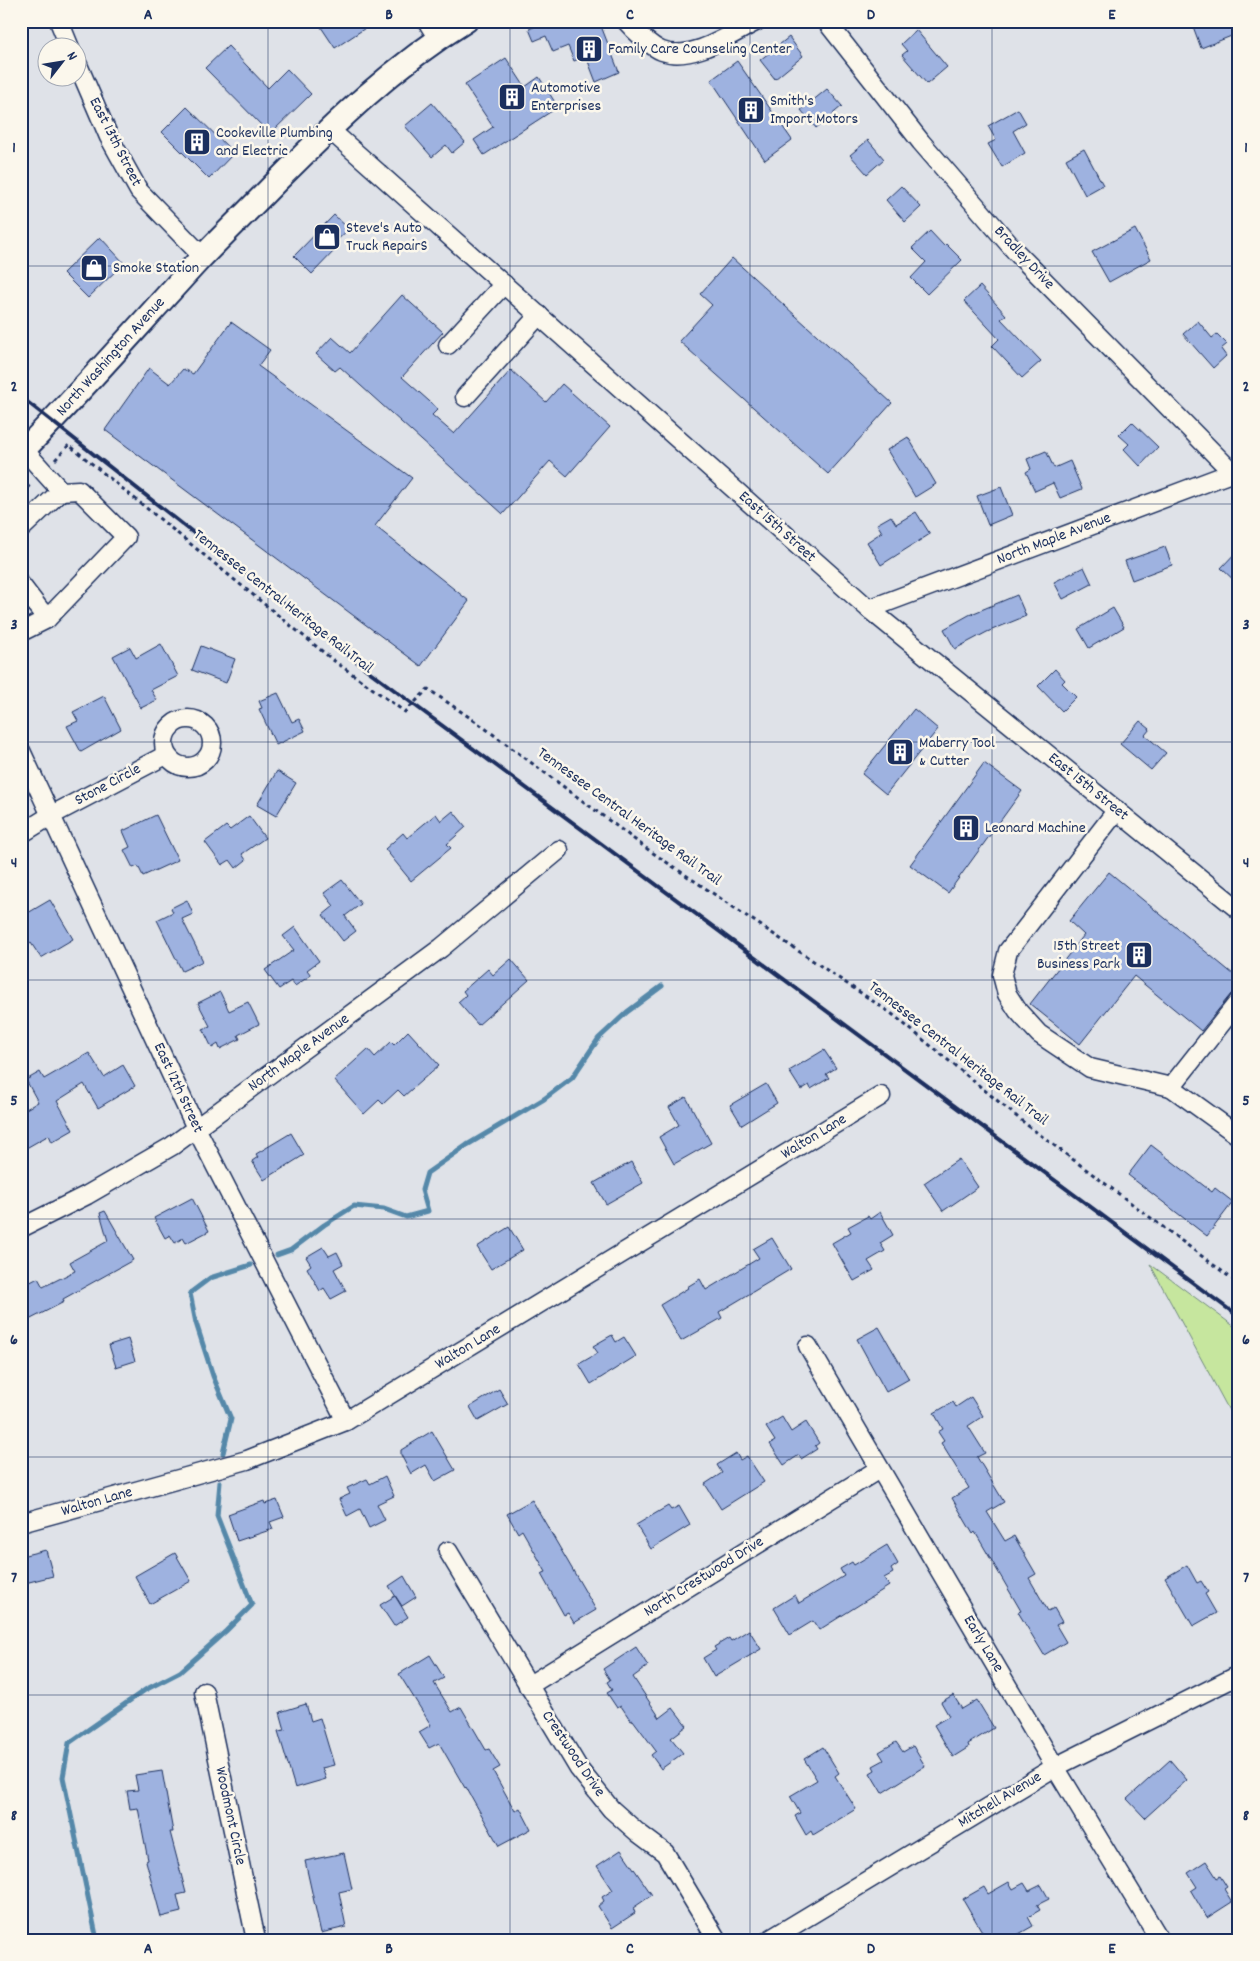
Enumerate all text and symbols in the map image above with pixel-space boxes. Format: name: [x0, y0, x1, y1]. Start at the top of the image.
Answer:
text: A: [144, 4, 153, 27]
text: B: [385, 4, 393, 27]
text: C: [626, 4, 634, 27]
text: D: [867, 4, 876, 27]
text: E: [1108, 4, 1116, 27]
building icon: Family Care Counseling Center: [574, 34, 604, 64]
north arrow: [38, 38, 88, 88]
place label: Family Care Counseling Center: [608, 38, 792, 61]
text: N: [61, 48, 82, 65]
place label: Automotive Enterprises: [531, 77, 602, 118]
building icon: Automotive Enterprises: [497, 82, 527, 112]
place label: Smith's Import Motors: [770, 90, 858, 131]
street label: East 13th Street: [83, 93, 147, 191]
building icon: Smith's Import Motors: [736, 95, 766, 125]
place label: Cookeville Plumbing and Electric: [216, 122, 333, 163]
building icon: Cookeville Plumbing and Electric: [182, 127, 212, 157]
text: 1: [12, 137, 16, 160]
text: 1: [1244, 137, 1248, 160]
place label: Steve's Auto Truck RepairS: [346, 217, 428, 258]
street label: Bradley Drive: [988, 221, 1060, 295]
shop icon: Steve's Auto Truck RepairS: [312, 222, 342, 252]
shop icon: Smoke Station: [79, 253, 109, 283]
place label: Smoke Station: [113, 257, 199, 280]
street label: North Washington Avenue: [51, 292, 171, 422]
text: 2: [11, 376, 18, 399]
text: 2: [1243, 376, 1250, 399]
street label: East 15th Street: [733, 486, 821, 568]
street label: North Maple Avenue: [994, 507, 1114, 571]
street label: Tennessee Central Heritage Rail Trail: [188, 524, 378, 680]
text: 3: [10, 614, 18, 637]
text: 3: [1242, 614, 1250, 637]
place label: Maberry Tool & Cutter: [919, 732, 995, 773]
building icon: Maberry Tool & Cutter: [885, 737, 915, 767]
street label: Tennessee Central Heritage Rail Trail: [532, 742, 726, 892]
street label: East 15th Street: [1043, 747, 1133, 827]
street label: Stone Circle: [71, 758, 145, 812]
building icon: Leonard Machine: [951, 813, 981, 843]
place label: Leonard Machine: [985, 817, 1086, 840]
text: 4: [11, 852, 17, 875]
text: 4: [1243, 852, 1249, 875]
place label: 15th Street Business Park: [1037, 935, 1120, 976]
building icon: 15th Street Business Park: [1124, 940, 1154, 970]
street label: Tennessee Central Heritage Rail Trail: [863, 976, 1053, 1132]
street label: North Maple Avenue: [244, 1008, 354, 1098]
street label: East 12th Street: [147, 1039, 209, 1137]
text: 5: [10, 1090, 18, 1113]
text: 5: [1242, 1090, 1250, 1113]
street label: Walton Lane: [777, 1108, 851, 1166]
street label: Walton Lane: [431, 1318, 505, 1376]
text: 6: [10, 1329, 18, 1352]
text: 6: [1242, 1329, 1250, 1352]
street label: Walton Lane: [59, 1481, 135, 1523]
street label: North Crestwood Drive: [639, 1531, 769, 1623]
text: 7: [11, 1567, 17, 1590]
text: 7: [1243, 1567, 1249, 1590]
street label: Early Lane: [957, 1611, 1009, 1677]
street label: Crestwood Drive: [535, 1706, 611, 1802]
street label: Woodmont Circle: [208, 1765, 252, 1867]
street label: Mitchell Avenue: [954, 1766, 1046, 1834]
text: 8: [11, 1805, 18, 1828]
text: 8: [1243, 1805, 1250, 1828]
text: A: [144, 1938, 153, 1961]
text: B: [385, 1938, 393, 1961]
text: C: [626, 1938, 634, 1961]
text: D: [867, 1938, 876, 1961]
text: E: [1108, 1938, 1116, 1961]

